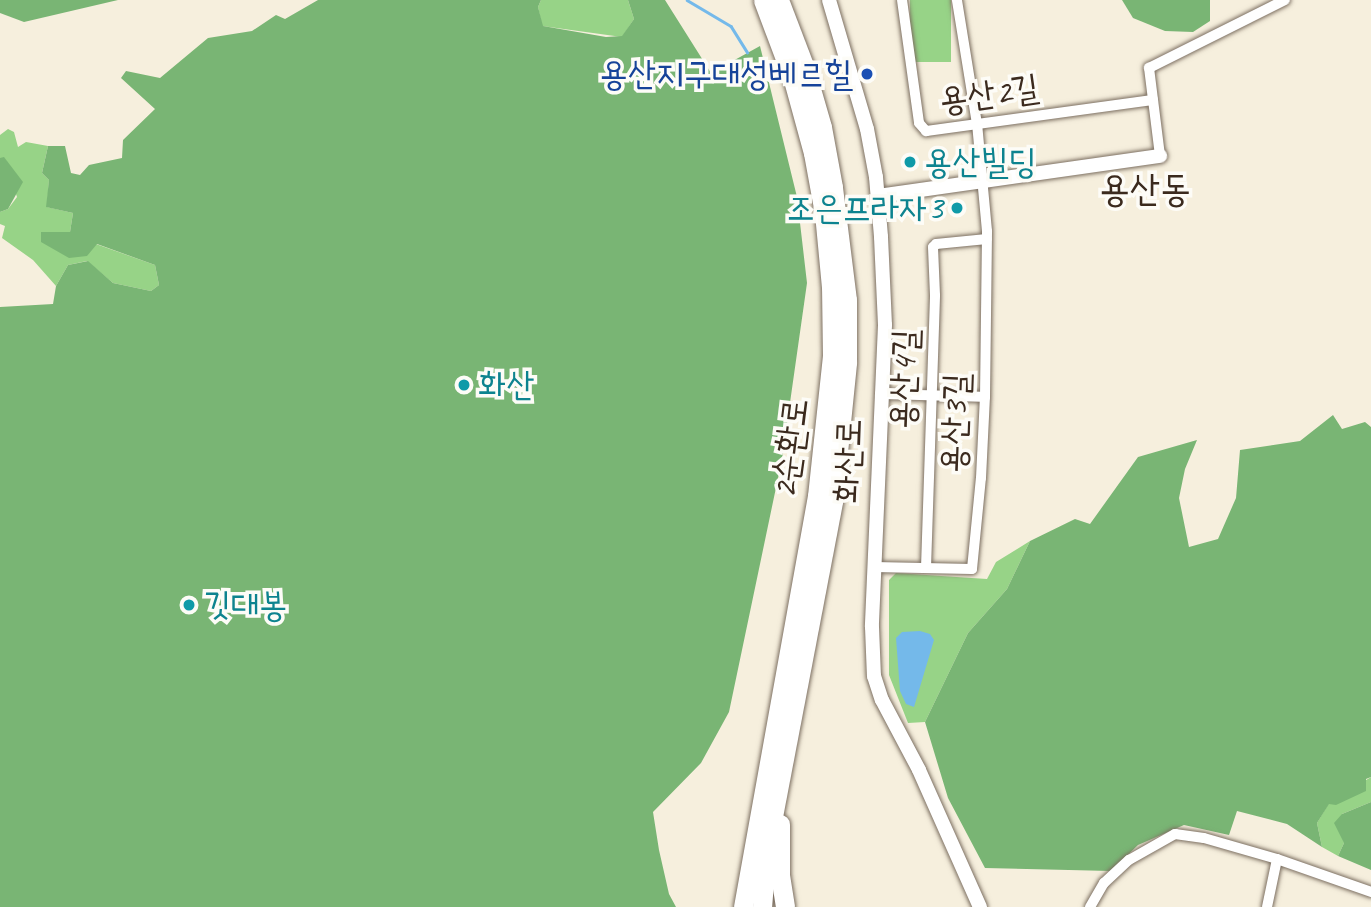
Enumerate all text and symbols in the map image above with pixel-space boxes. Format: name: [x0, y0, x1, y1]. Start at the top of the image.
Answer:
place label: 용산지구대성베르힐: [600, 53, 853, 95]
marker: 용산지구대성베르힐: [859, 66, 875, 82]
street label: 용산2길: [936, 66, 1042, 122]
place label: 용산빌딩: [924, 141, 1037, 183]
marker: 용산빌딩: [902, 154, 918, 170]
district label: 용산동: [1099, 166, 1191, 212]
place label: 조은프라자3: [786, 187, 943, 229]
marker: 조은프라자3: [949, 200, 965, 216]
street label: 용산4길: [881, 328, 927, 430]
place label: 화산: [478, 364, 534, 406]
street label: 용산3길: [932, 372, 978, 474]
marker: 화산: [456, 377, 472, 393]
street label: 2순환로: [763, 396, 817, 500]
street label: 화산로: [826, 418, 870, 504]
place label: 깃대봉: [203, 584, 287, 626]
marker: 깃대봉: [181, 597, 197, 613]

